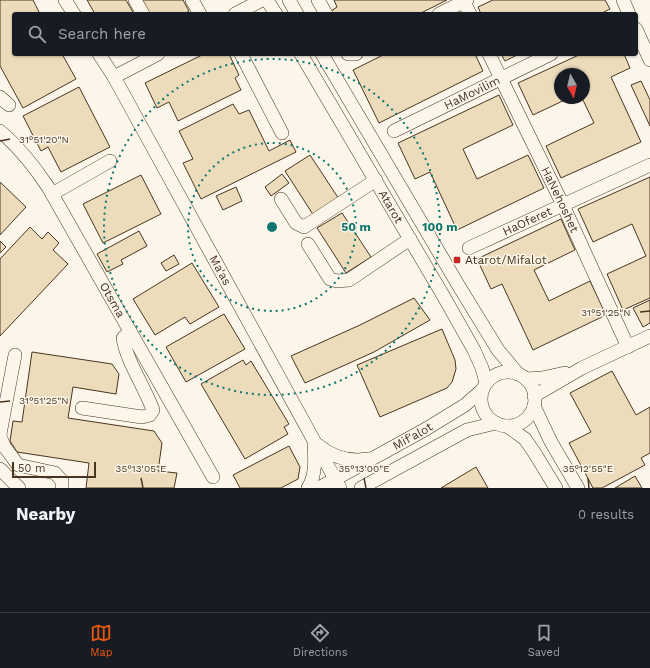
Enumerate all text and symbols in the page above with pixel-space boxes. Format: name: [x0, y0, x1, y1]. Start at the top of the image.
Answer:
search box: [12, 12, 638, 56]
icon: search: [26, 23, 48, 45]
text: Search here: [58, 25, 146, 43]
north arrow: [554, 68, 590, 104]
street label: HaMovilim: [442, 73, 502, 112]
text: 31°51'20"N: [19, 134, 69, 145]
street label: HaNehoshet: [538, 164, 582, 235]
street label: Atarot: [376, 187, 406, 226]
street label: HaOferet: [500, 204, 554, 239]
centre of rings: [265, 220, 279, 234]
text: 50 m: [341, 220, 371, 234]
text: 100 m: [422, 220, 458, 234]
street label: Ma'as: [206, 253, 234, 288]
place label: Atarot/Mifalot: [465, 253, 547, 267]
marker: Atarot/Mifalot: [452, 255, 462, 265]
street label: Otsma: [97, 280, 128, 320]
text: 31°51'25"N: [581, 307, 631, 318]
text: 31°51'25"N: [19, 395, 69, 406]
street label: Mif'alot: [390, 420, 435, 453]
scale bar: [12, 460, 96, 479]
text: 50 m: [18, 462, 45, 475]
text: 35°13'05"E: [116, 463, 166, 474]
text: 35°13'00"E: [338, 463, 390, 474]
text: 35°12'55"E: [563, 463, 613, 474]
text: Nearby: [16, 504, 75, 524]
text: 0 results: [578, 507, 634, 522]
tab: Map: [90, 622, 113, 659]
tab: Directions: [293, 622, 347, 659]
tab: Saved: [528, 622, 560, 659]

